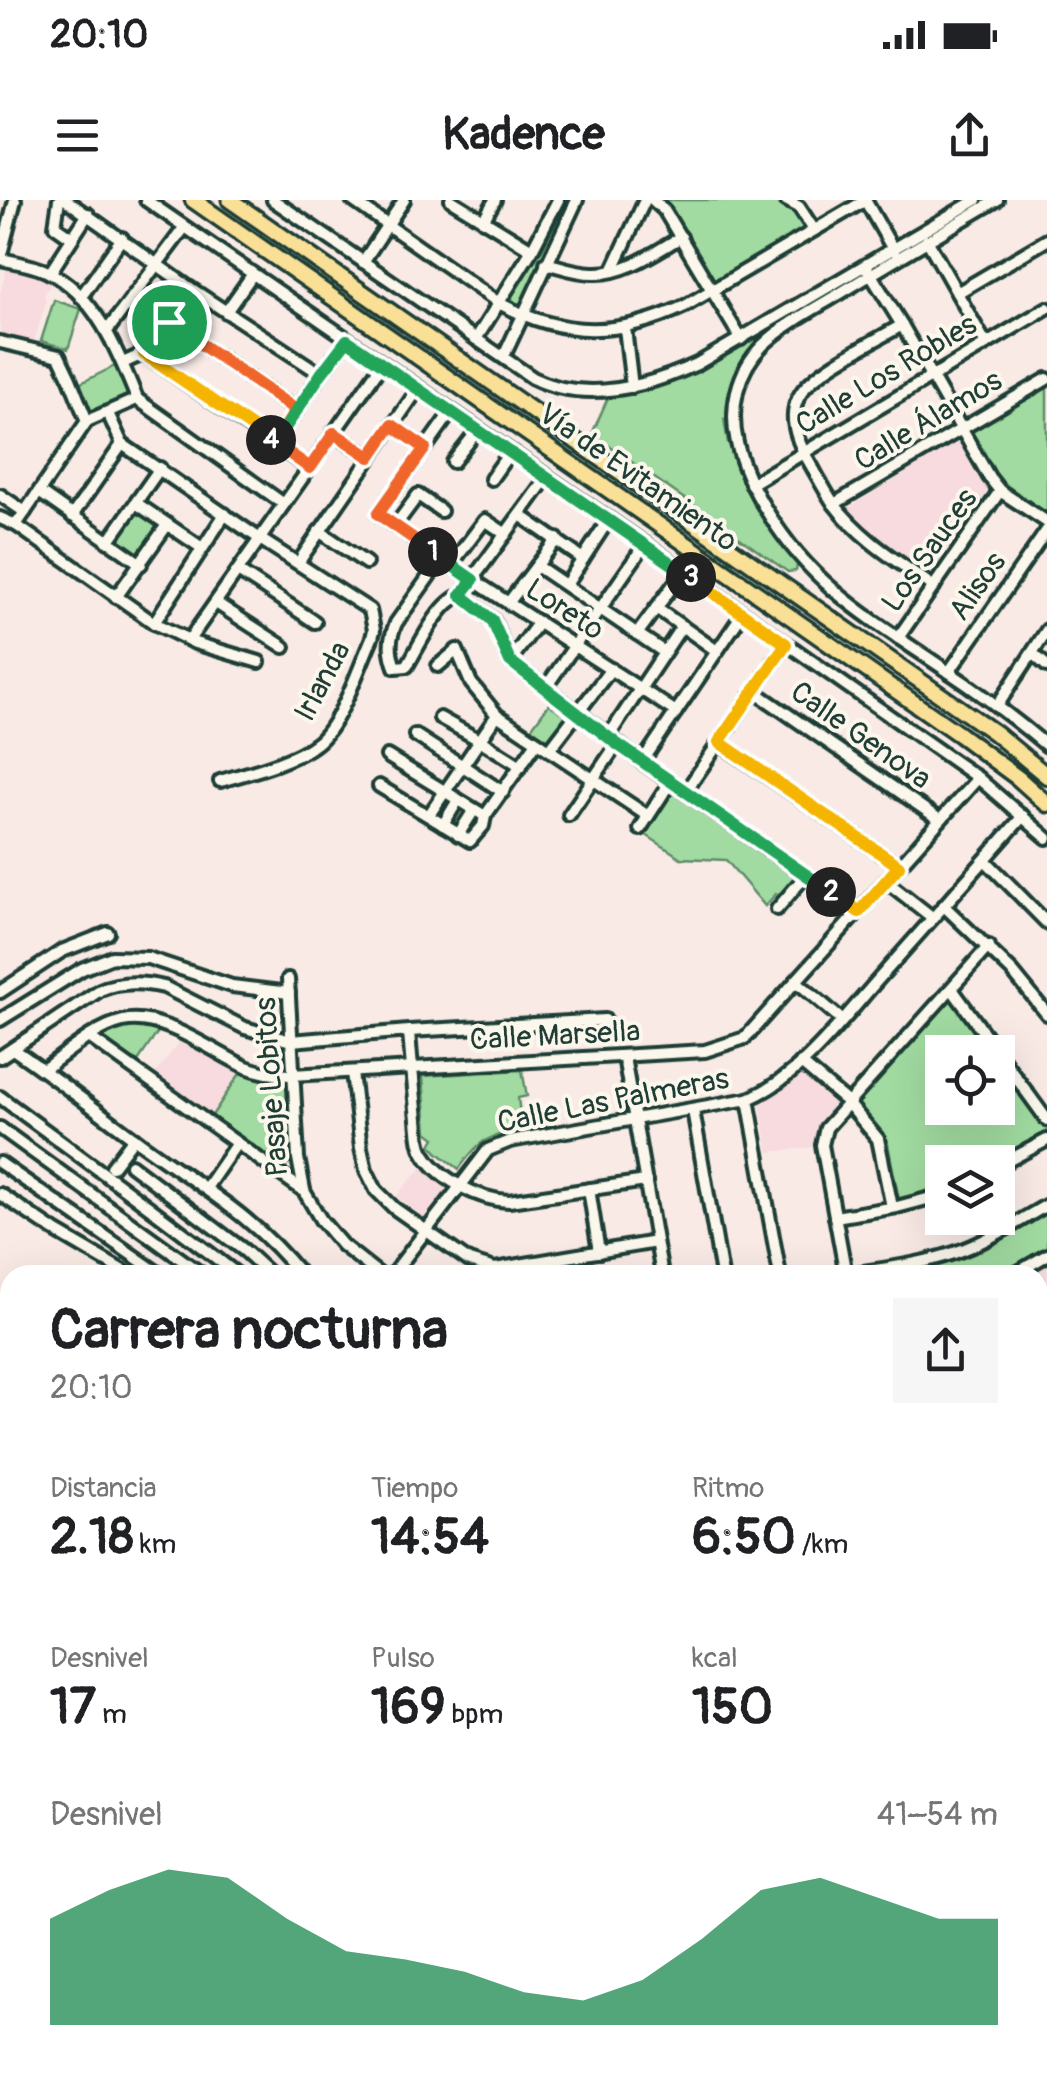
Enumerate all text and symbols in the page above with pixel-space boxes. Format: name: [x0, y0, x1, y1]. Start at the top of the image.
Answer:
text: 20:10: [50, 11, 148, 59]
text: Kadence: [442, 107, 605, 163]
icon: menu: [50, 108, 105, 163]
icon: share: [942, 108, 997, 163]
pin: [127, 280, 212, 365]
icon: arrive: [142, 295, 197, 350]
street label: Calle Los Robles: [789, 306, 983, 443]
street label: Calle Álamos: [848, 362, 1009, 479]
street label: Vía de Evitamiento: [531, 395, 744, 560]
pin: 4: [246, 415, 296, 465]
text: 4: [263, 422, 279, 457]
street label: Los Sauces: [873, 481, 985, 619]
pin: 1: [408, 527, 458, 577]
text: 1: [428, 534, 438, 569]
street label: Alisos: [941, 545, 1014, 628]
pin: 3: [666, 552, 716, 602]
text: 3: [683, 559, 699, 594]
street label: Loreto: [519, 570, 611, 648]
street label: Irlanda: [286, 635, 359, 727]
street label: Calle Genova: [783, 673, 938, 797]
pin: 2: [806, 867, 856, 917]
text: 2: [823, 874, 839, 909]
street label: Pasaje Lobitos: [247, 996, 296, 1178]
street label: Calle Marsella: [469, 1013, 641, 1058]
map controls: [925, 1035, 1015, 1235]
button: locate: [925, 1035, 1015, 1125]
street label: Calle Las Palmeras: [494, 1060, 732, 1141]
button: layers: [925, 1145, 1015, 1235]
text: Carrera nocturna: [50, 1296, 448, 1365]
button: share: [893, 1298, 998, 1403]
text: 20:10: [50, 1368, 133, 1408]
text: Distancia: [50, 1471, 157, 1506]
text: Tiempo: [371, 1471, 458, 1506]
text: Ritmo: [692, 1471, 764, 1506]
text: 2.18: [50, 1506, 134, 1569]
text: 14:54: [371, 1506, 489, 1569]
text: 6:50: [692, 1506, 796, 1569]
text: km: [134, 1527, 176, 1562]
text: /km: [796, 1527, 848, 1562]
text: Desnivel: [50, 1641, 149, 1676]
text: Pulso: [371, 1641, 435, 1676]
text: kcal: [692, 1641, 738, 1676]
text: 17: [50, 1676, 96, 1739]
text: 169: [371, 1676, 445, 1739]
text: 150: [692, 1676, 773, 1739]
text: m: [96, 1697, 127, 1732]
text: bpm: [445, 1697, 503, 1732]
text: Desnivel: [50, 1795, 163, 1835]
text: 41–54 m: [877, 1795, 998, 1835]

